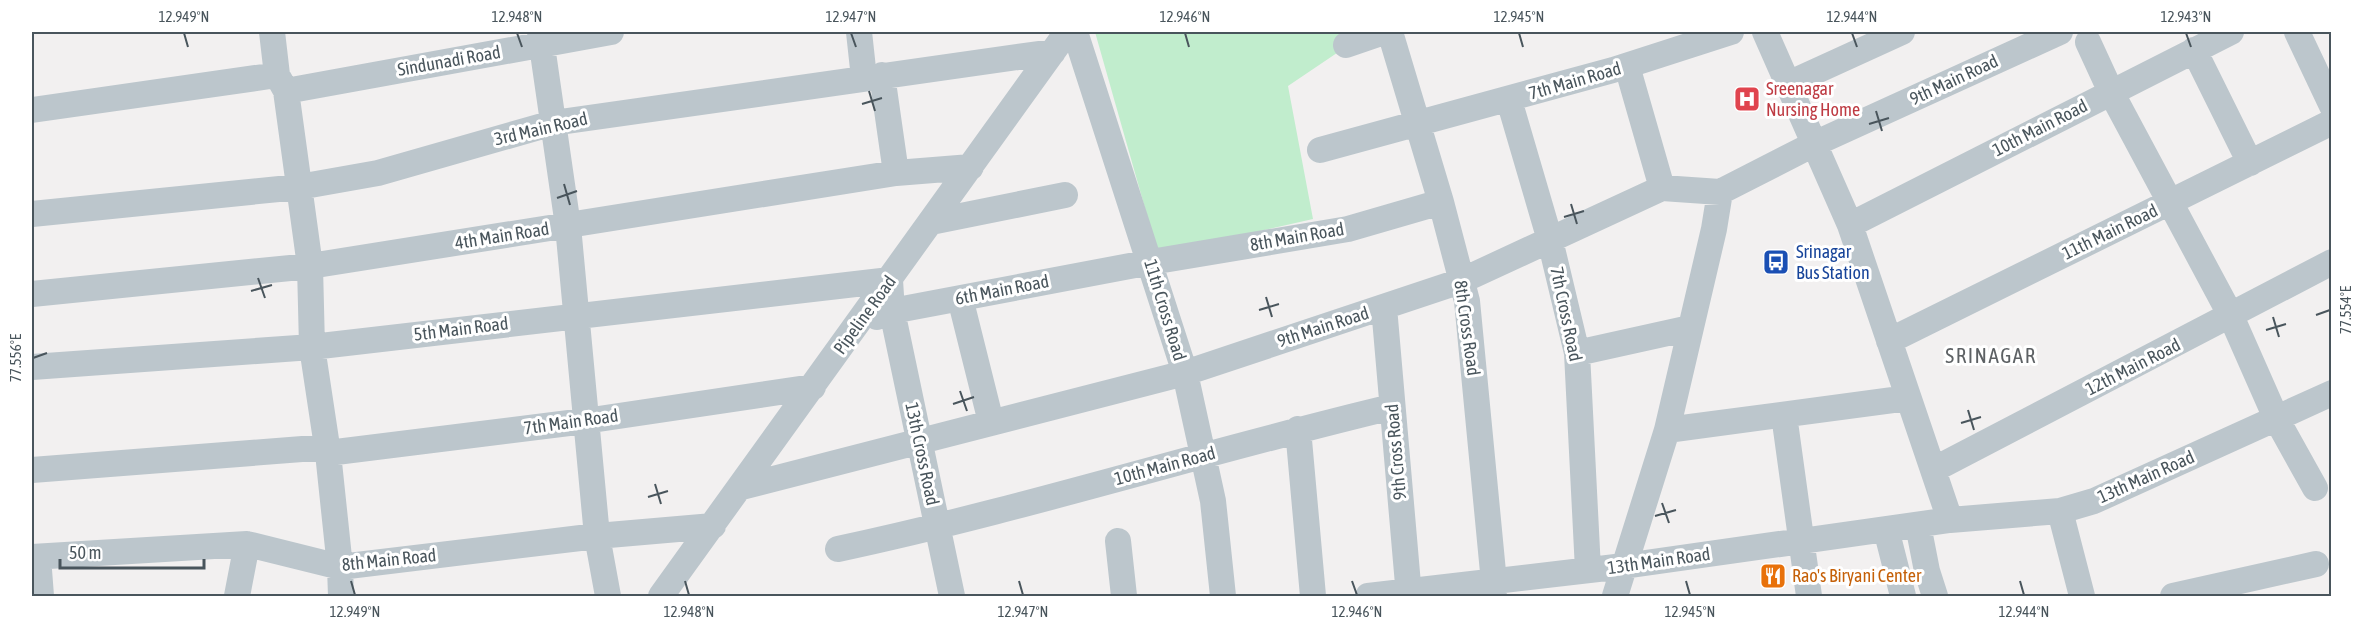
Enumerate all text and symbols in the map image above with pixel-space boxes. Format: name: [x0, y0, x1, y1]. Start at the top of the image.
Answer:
text: 12.949°N: [159, 8, 209, 25]
text: 12.948°N: [492, 8, 542, 25]
text: 12.947°N: [826, 8, 876, 25]
text: 12.946°N: [1160, 8, 1210, 25]
text: 12.945°N: [1494, 8, 1544, 25]
text: 12.944°N: [1827, 8, 1877, 25]
text: 12.943°N: [2161, 8, 2211, 25]
street label: Sindunadi Road: [396, 41, 502, 80]
street label: 9th Main Road: [1906, 50, 2001, 109]
street label: 7th Main Road: [1526, 57, 1623, 104]
place label: Sreenagar Nursing Home: [1766, 78, 1860, 120]
hospital icon: Sreenagar Nursing Home: [1732, 84, 1762, 114]
street label: 10th Main Road: [1989, 95, 2091, 160]
street label: 3rd Main Road: [492, 108, 589, 149]
street label: 11th Main Road: [2059, 199, 2161, 264]
street label: 4th Main Road: [453, 218, 550, 253]
street label: 8th Main Road: [1248, 218, 1345, 255]
place label: Srinagar Bus Station: [1796, 241, 1870, 283]
bus stop icon: Srinagar Bus Station: [1761, 247, 1791, 277]
street label: 11th Cross Road: [1140, 257, 1191, 363]
street label: 7th Cross Road: [1546, 265, 1587, 363]
street label: 6th Main Road: [953, 270, 1051, 309]
street label: Pipeline Road: [829, 271, 900, 358]
street label: 8th Cross Road: [1450, 279, 1485, 377]
text: 77.554°E: [2337, 285, 2354, 334]
street label: 9th Main Road: [1274, 302, 1371, 351]
street label: 5th Main Road: [413, 312, 509, 345]
text: 77.556°E: [7, 333, 24, 382]
street label: 12th Main Road: [2082, 334, 2184, 399]
district label: SRINAGAR: [1945, 343, 2037, 367]
street label: 13th Cross Road: [901, 400, 944, 507]
street label: 9th Cross Road: [1381, 403, 1410, 501]
street label: 7th Main Road: [522, 404, 619, 439]
street label: 10th Main Road: [1112, 442, 1218, 489]
street label: 13th Main Road: [2094, 446, 2197, 507]
scale bar: [60, 532, 204, 570]
text: 50 m: [69, 542, 101, 563]
street label: 13th Main Road: [1606, 543, 1712, 578]
street label: 8th Main Road: [341, 544, 437, 575]
restaurant icon: Rao's Biryani Center: [1758, 561, 1788, 591]
place label: Rao's Biryani Center: [1792, 565, 1922, 586]
text: 12.949°N: [330, 603, 380, 620]
text: 12.948°N: [664, 603, 714, 620]
text: 12.947°N: [998, 603, 1048, 620]
text: 12.946°N: [1332, 603, 1382, 620]
text: 12.945°N: [1665, 603, 1715, 620]
text: 12.944°N: [1999, 603, 2049, 620]

